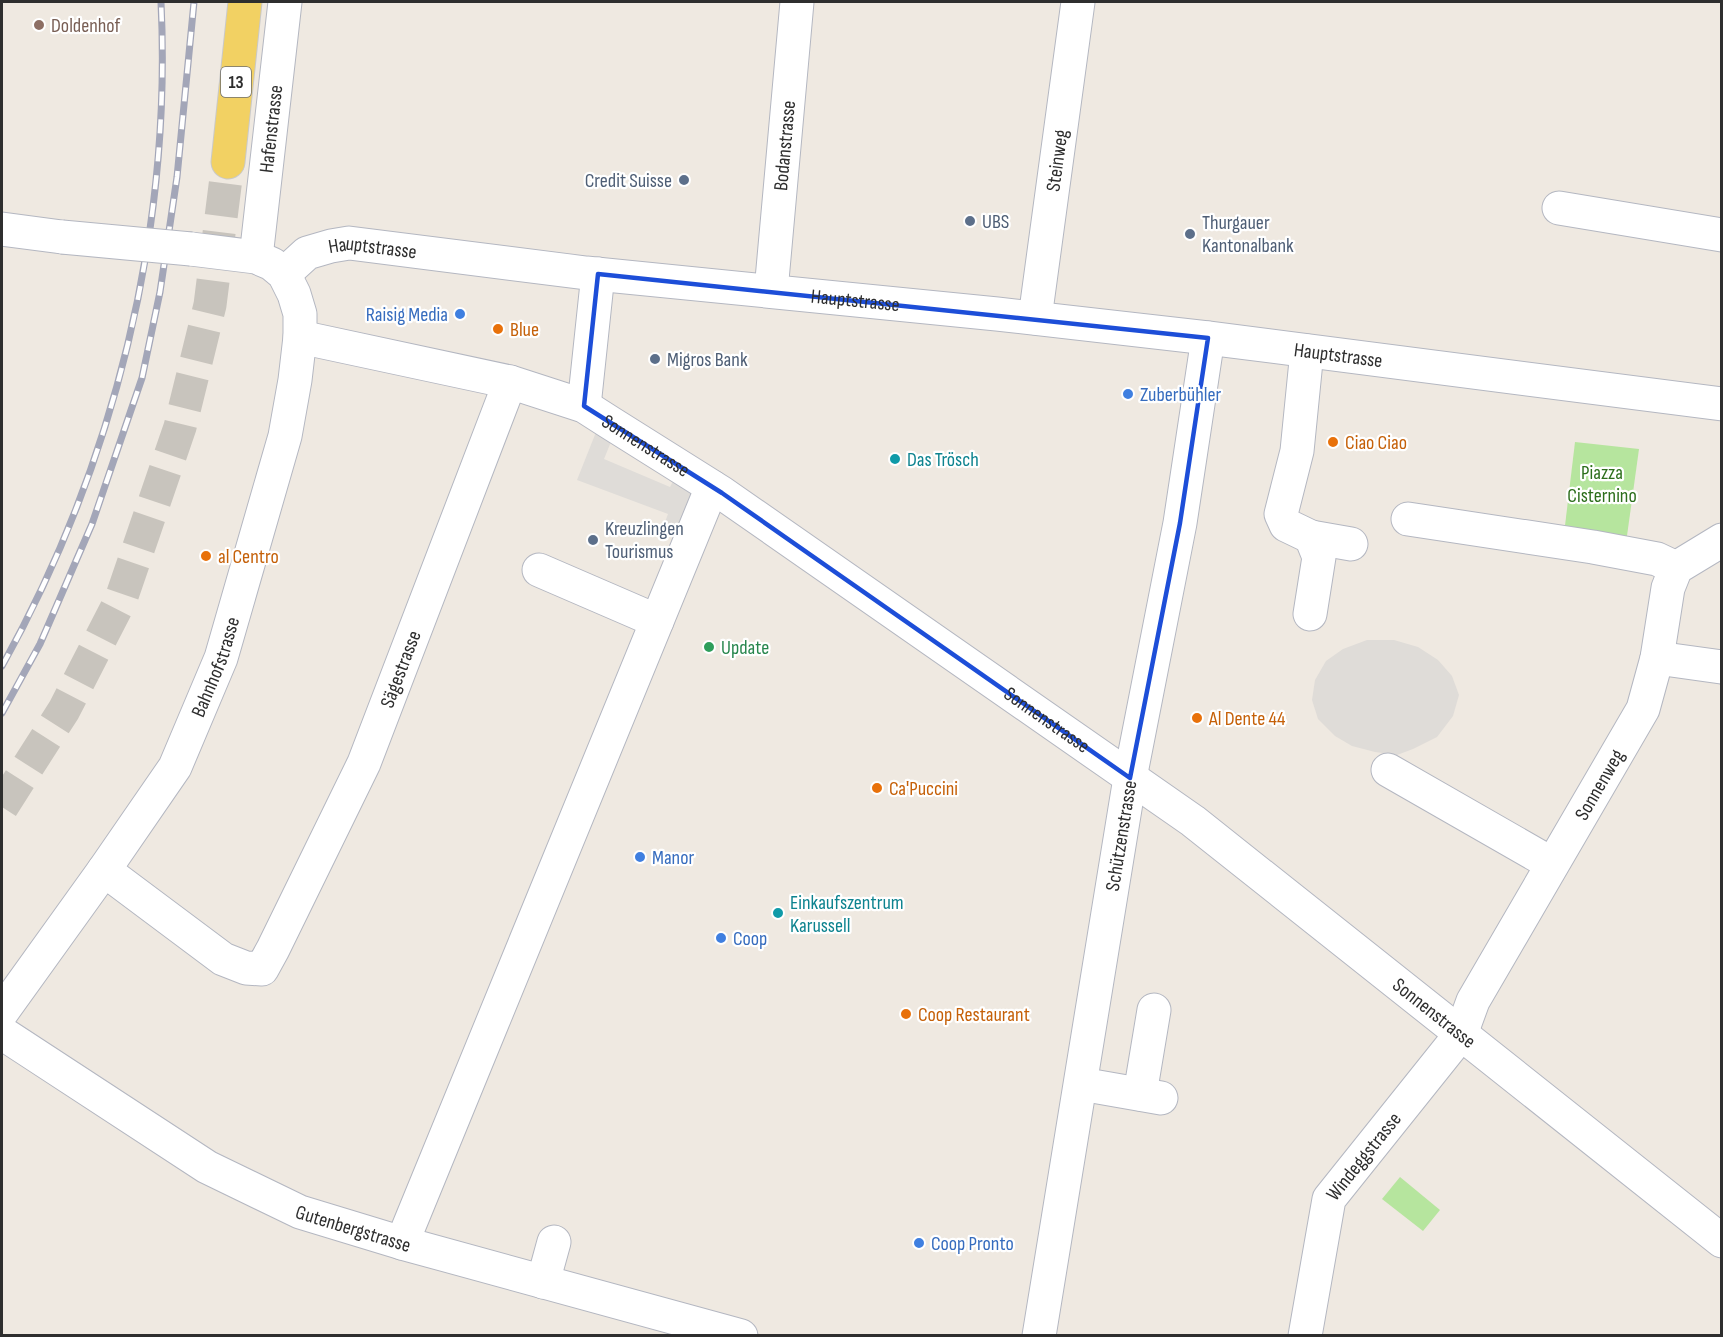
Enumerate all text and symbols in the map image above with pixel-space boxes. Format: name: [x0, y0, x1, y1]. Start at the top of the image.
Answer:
place label: Doldenhof: [51, 14, 121, 38]
marker: Doldenhof: [32, 18, 46, 32]
road number: 13: [221, 67, 251, 97]
street label: Hafenstrasse: [255, 84, 288, 174]
street label: Bodanstrasse: [769, 100, 801, 192]
street label: Steinweg: [1041, 128, 1074, 193]
place label: Credit Suisse: [585, 169, 672, 193]
marker: Credit Suisse: [677, 173, 691, 187]
place label: UBS: [982, 210, 1009, 234]
place label: Thurgauer Kantonalbank: [1202, 211, 1294, 258]
marker: UBS: [963, 214, 977, 228]
marker: Thurgauer Kantonalbank: [1183, 227, 1197, 241]
street label: Hauptstrasse: [327, 232, 418, 264]
street label: Hauptstrasse: [810, 285, 901, 317]
place label: Raisig Media: [366, 303, 448, 327]
marker: Raisig Media: [453, 307, 467, 321]
place label: Blue: [510, 318, 539, 342]
marker: Blue: [491, 322, 505, 336]
street label: Hauptstrasse: [1292, 338, 1384, 373]
place label: Migros Bank: [667, 348, 748, 372]
marker: Migros Bank: [648, 352, 662, 366]
place label: Zuberbühler: [1140, 383, 1221, 407]
marker: Zuberbühler: [1121, 387, 1135, 401]
street label: Sonnenstrasse: [597, 410, 694, 483]
place label: Ciao Ciao: [1345, 431, 1407, 455]
marker: Ciao Ciao: [1326, 435, 1340, 449]
place label: Das Trösch: [907, 448, 979, 472]
marker: Das Trösch: [888, 452, 902, 466]
park label: Piazza Cisternino: [1567, 461, 1637, 508]
place label: Kreuzlingen Tourismus: [605, 517, 684, 564]
marker: Kreuzlingen Tourismus: [586, 533, 600, 547]
place label: al Centro: [218, 545, 279, 569]
marker: al Centro: [199, 549, 213, 563]
street label: Bahnhofstrasse: [186, 614, 245, 721]
street label: Sägestrasse: [375, 627, 427, 711]
place label: Update: [721, 636, 769, 660]
marker: Update: [702, 640, 716, 654]
street label: Sonnenstrasse: [999, 682, 1094, 758]
place label: Al Dente 44: [1208, 707, 1285, 731]
marker: Al Dente 44: [1190, 711, 1204, 725]
street label: Sonnenweg: [1570, 745, 1630, 825]
place label: Ca'Puccini: [889, 777, 958, 801]
street label: Schützenstrasse: [1101, 779, 1142, 893]
marker: Ca'Puccini: [870, 781, 884, 795]
place label: Manor: [652, 846, 694, 870]
marker: Manor: [633, 850, 647, 864]
place label: Einkaufszentrum Karussell: [790, 891, 904, 938]
marker: Einkaufszentrum Karussell: [771, 906, 785, 920]
place label: Coop: [733, 927, 767, 951]
marker: Coop: [714, 931, 728, 945]
street label: Sonnenstrasse: [1388, 973, 1480, 1054]
place label: Coop Restaurant: [918, 1003, 1030, 1027]
marker: Coop Restaurant: [899, 1007, 913, 1021]
street label: Windeggstrasse: [1322, 1108, 1407, 1206]
street label: Gutenbergstrasse: [293, 1200, 413, 1258]
place label: Coop Pronto: [931, 1232, 1014, 1256]
marker: Coop Pronto: [912, 1236, 926, 1250]

